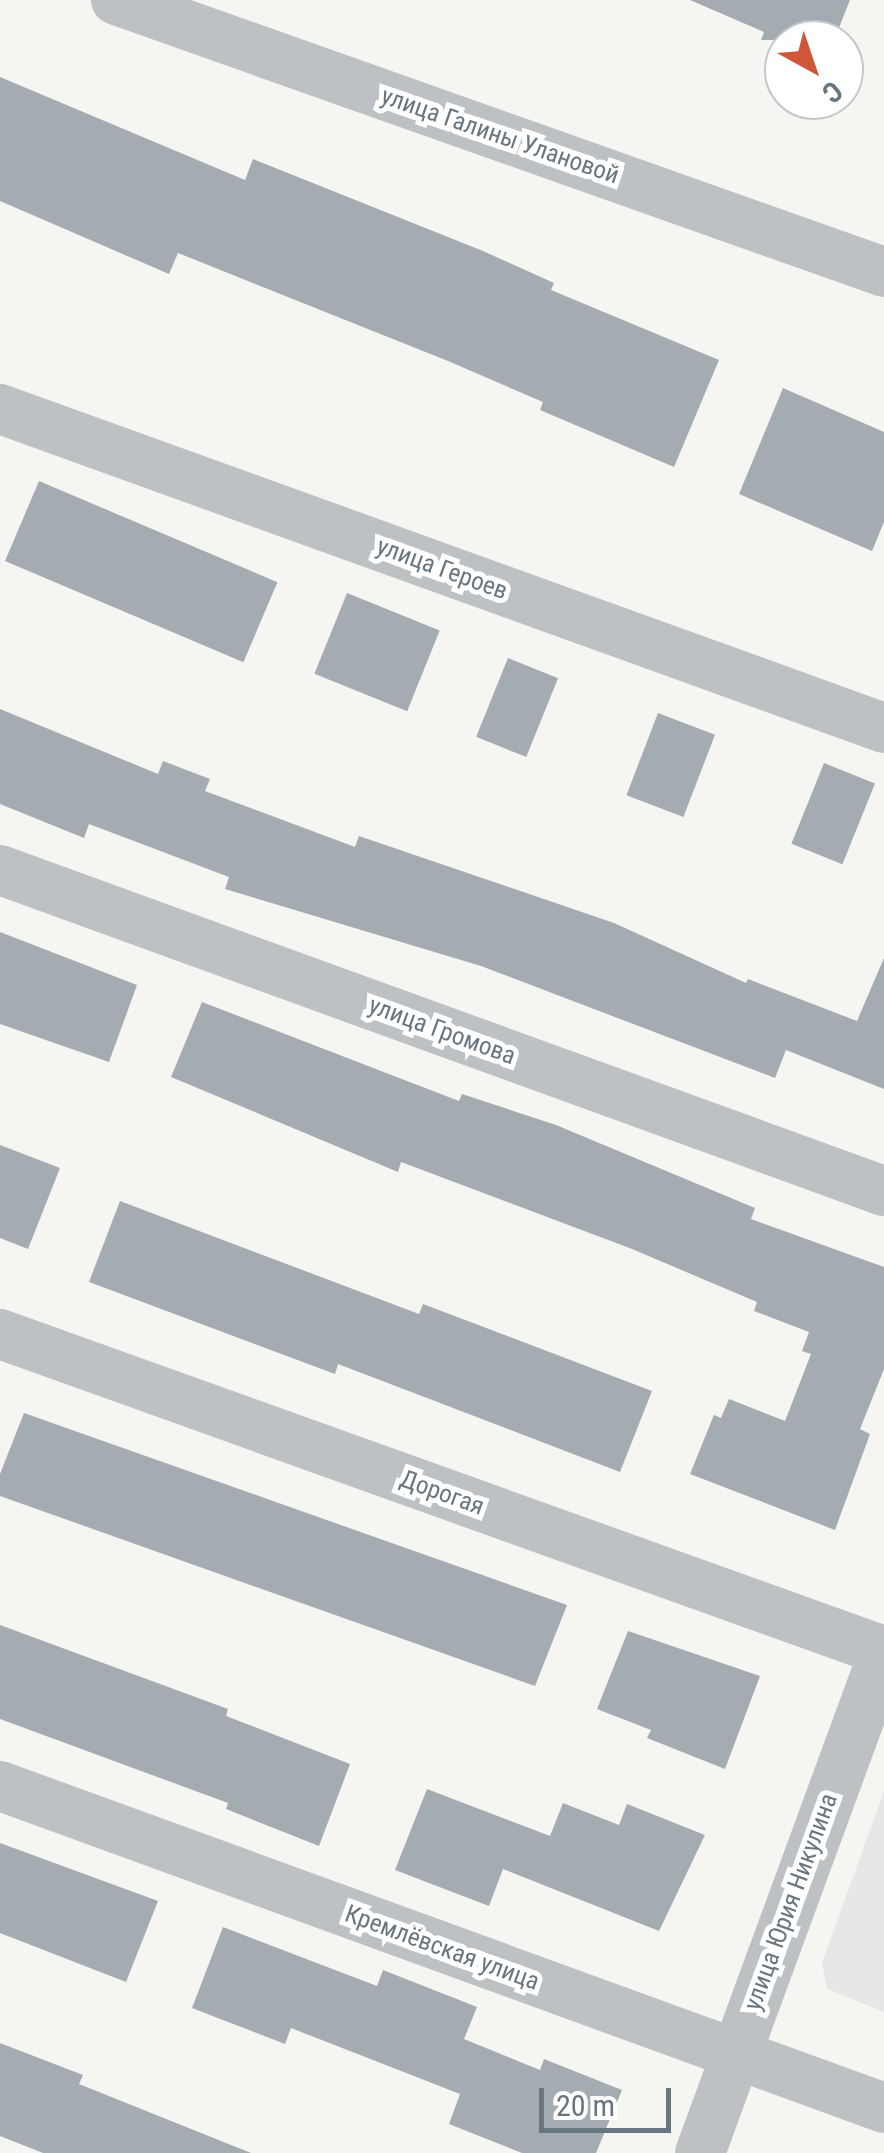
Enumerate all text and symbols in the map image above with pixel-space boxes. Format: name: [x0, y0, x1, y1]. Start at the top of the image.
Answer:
north arrow: [764, 20, 864, 120]
text: С: [816, 74, 849, 110]
street label: улица Галины Улановой: [377, 81, 623, 191]
street label: улица Героев: [372, 531, 512, 607]
street label: улица Громова: [364, 991, 520, 1071]
street label: Дорогая: [396, 1464, 488, 1522]
street label: улица Юрия Никулина: [738, 1789, 844, 2015]
street label: Кремлёвская улица: [341, 1899, 543, 1997]
scale bar: [544, 2068, 676, 2130]
text: 20 m: [556, 2088, 615, 2123]

